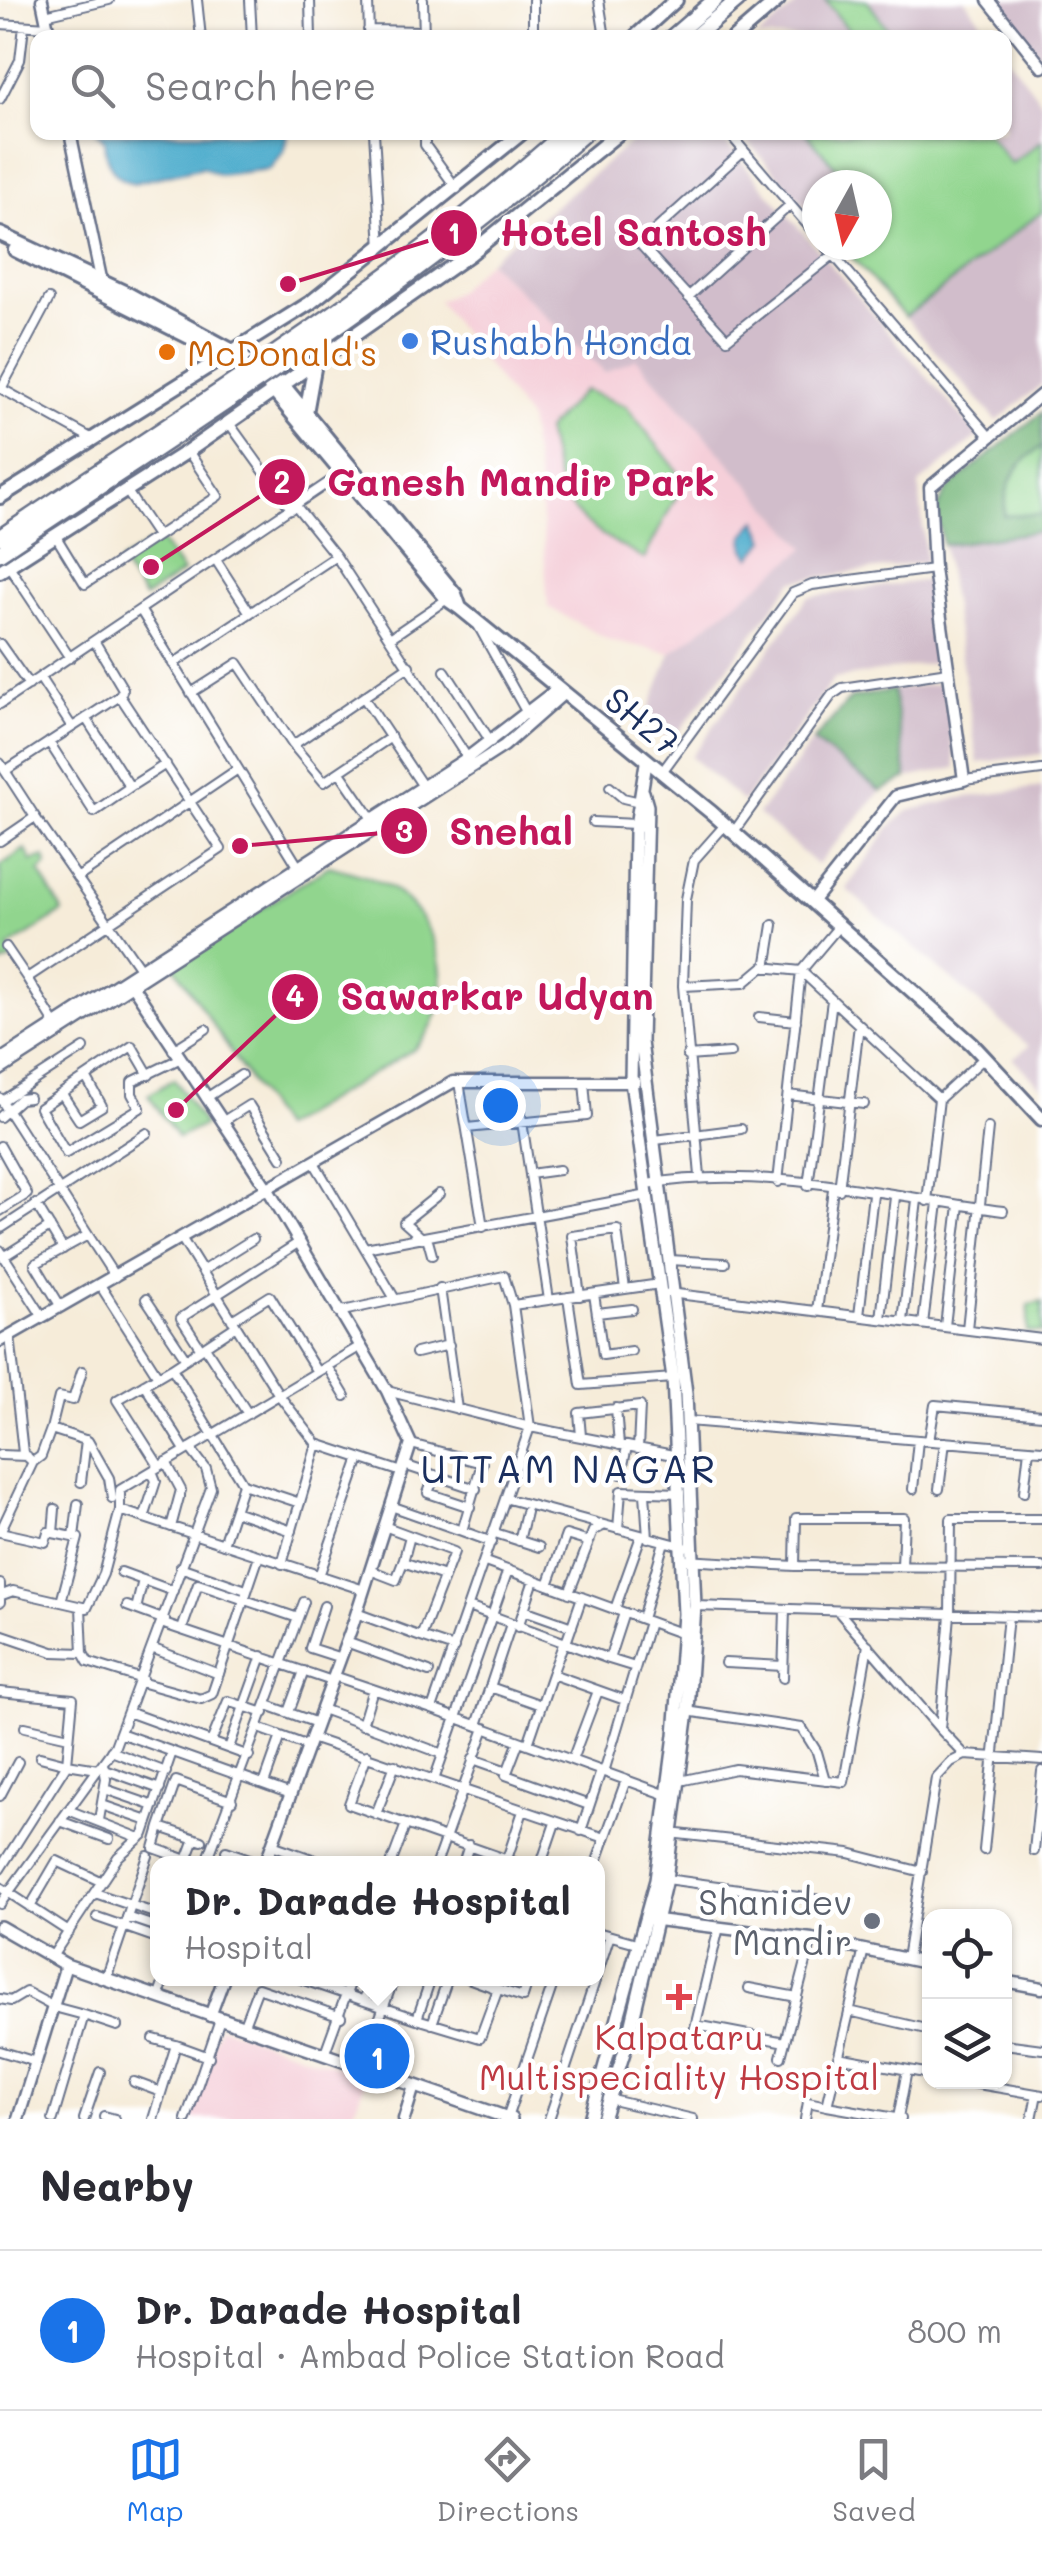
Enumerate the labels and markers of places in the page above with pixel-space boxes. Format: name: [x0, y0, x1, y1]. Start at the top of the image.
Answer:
callout: Hotel Santosh: [429, 199, 786, 267]
place label: Rushabh Honda: [430, 318, 692, 364]
place label: McDonald's: [187, 329, 377, 375]
marker: Rushabh Honda: [399, 330, 421, 352]
marker: McDonald's: [156, 341, 178, 363]
callout: Ganesh Mandir Park: [257, 448, 734, 516]
callout: Snehal: [379, 797, 593, 865]
callout: Sawarkar Udyan: [270, 963, 674, 1031]
place label: Shanidev Mandir: [698, 1878, 852, 1964]
marker: Shanidev Mandir: [861, 1910, 883, 1932]
marker: Kalpataru Multispeciality Hospital: [666, 1984, 692, 2010]
place label: Kalpataru Multispeciality Hospital: [479, 2013, 879, 2099]
pin: 1: [344, 2018, 410, 2094]

